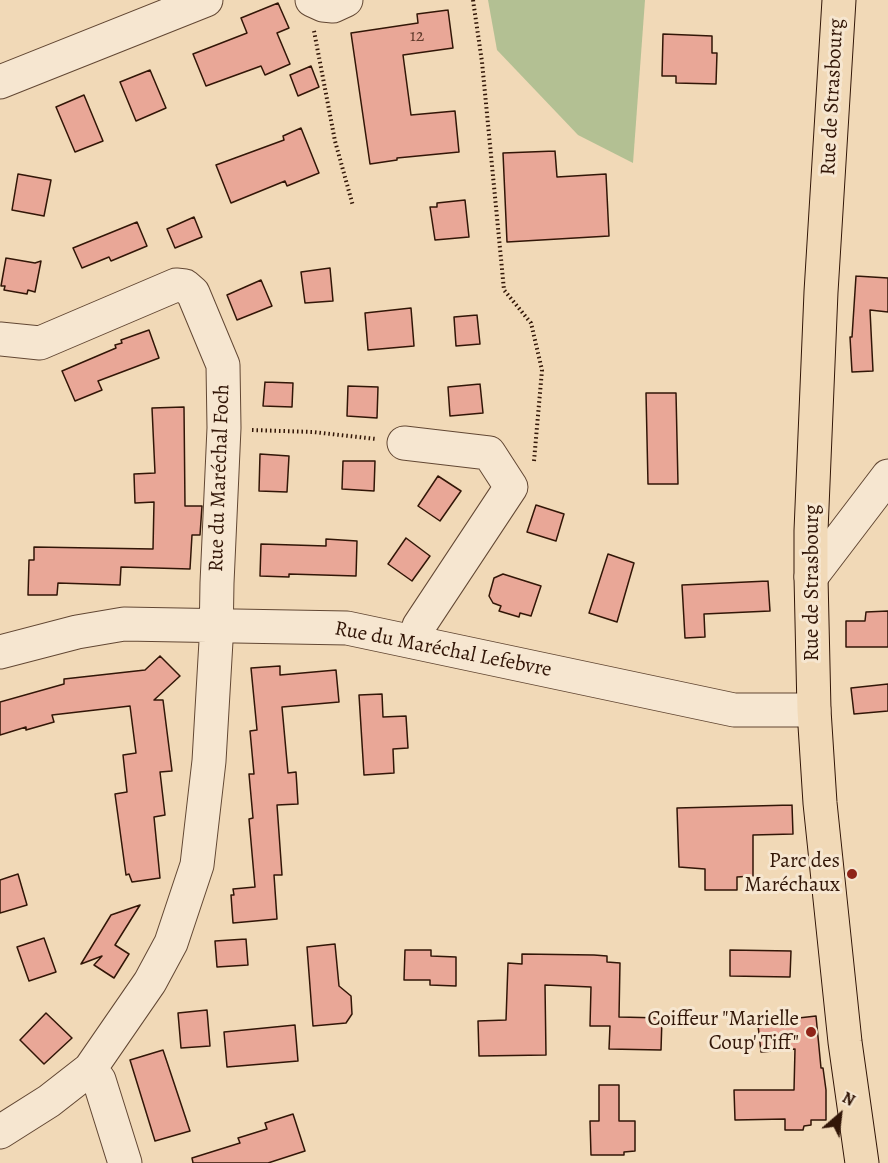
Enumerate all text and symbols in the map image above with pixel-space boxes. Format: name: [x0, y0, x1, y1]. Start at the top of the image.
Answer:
street label: Rue de Strasbourg: [816, 18, 850, 176]
house number: 12: [410, 26, 424, 48]
street label: Rue du Maréchal Foch: [204, 384, 236, 572]
street label: Rue de Strasbourg: [800, 504, 826, 662]
street label: Rue du Maréchal Lefebvre: [332, 617, 554, 683]
place label: Parc des Maréchaux: [744, 849, 840, 899]
marker: Parc des Maréchaux: [845, 867, 859, 881]
place label: Coiffeur "Marielle Coup' Tiff": [647, 1007, 799, 1057]
marker: Coiffeur "Marielle Coup' Tiff": [804, 1025, 818, 1039]
north arrow: [810, 1085, 870, 1145]
text: N: [838, 1087, 859, 1112]

